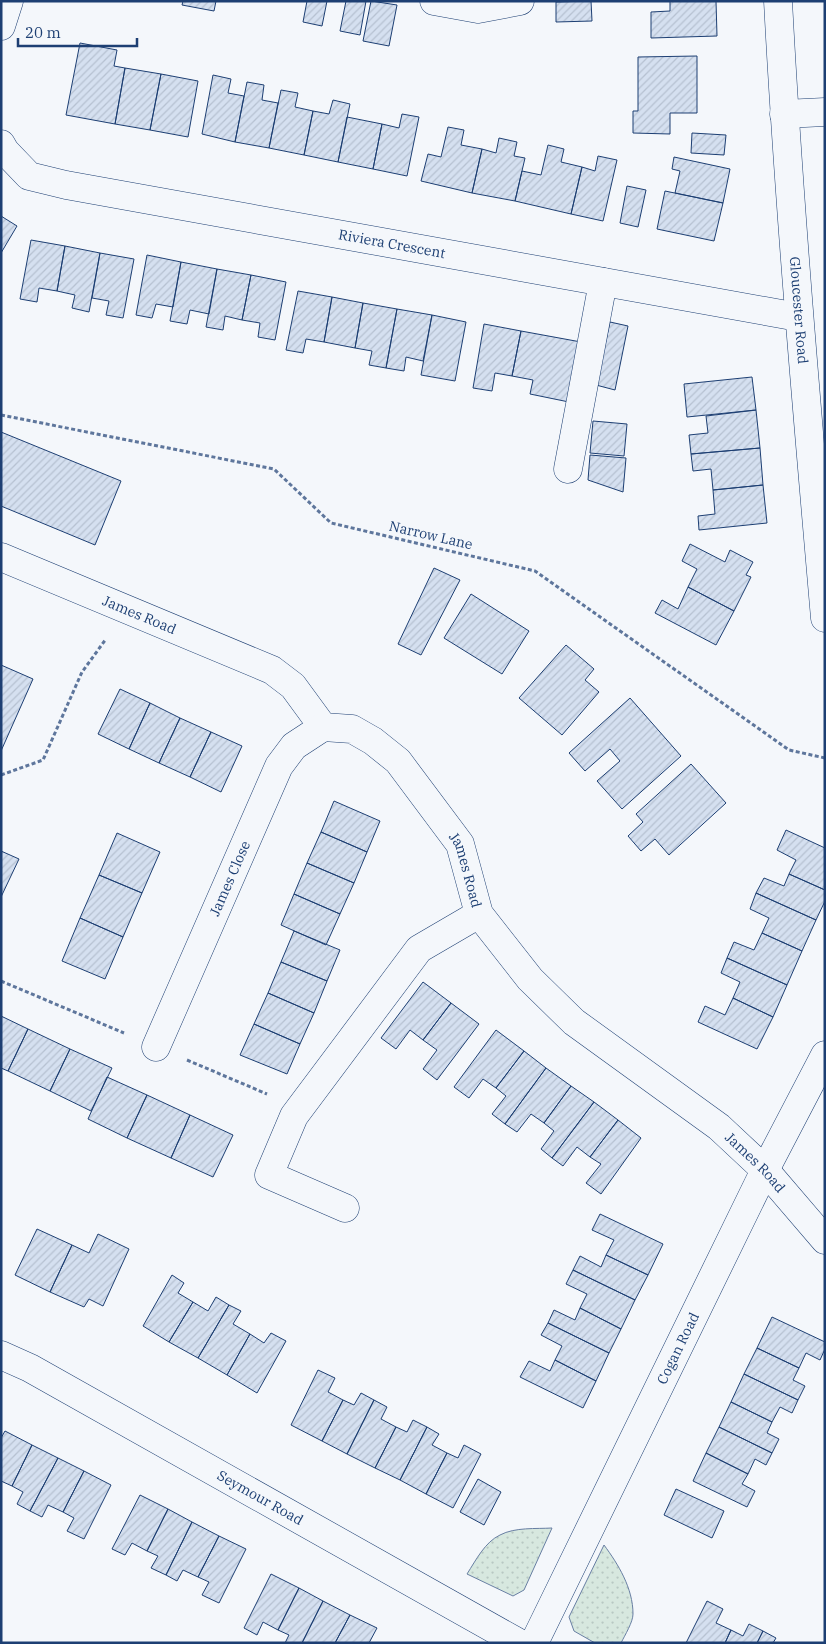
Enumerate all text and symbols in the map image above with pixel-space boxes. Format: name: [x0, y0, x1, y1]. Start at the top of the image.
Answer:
scale bar: [18, 15, 136, 47]
text: 20 m: [25, 23, 61, 42]
street label: Riviera Crescent: [337, 225, 447, 262]
street label: Gloucester Road: [786, 256, 812, 365]
street label: Narrow Lane: [387, 517, 475, 553]
street label: James Road: [100, 591, 180, 638]
street label: James Road: [445, 828, 486, 910]
street label: James Close: [205, 838, 254, 919]
street label: James Road: [721, 1128, 790, 1197]
street label: Cogan Road: [653, 1309, 703, 1387]
street label: Seymour Road: [214, 1466, 307, 1529]

